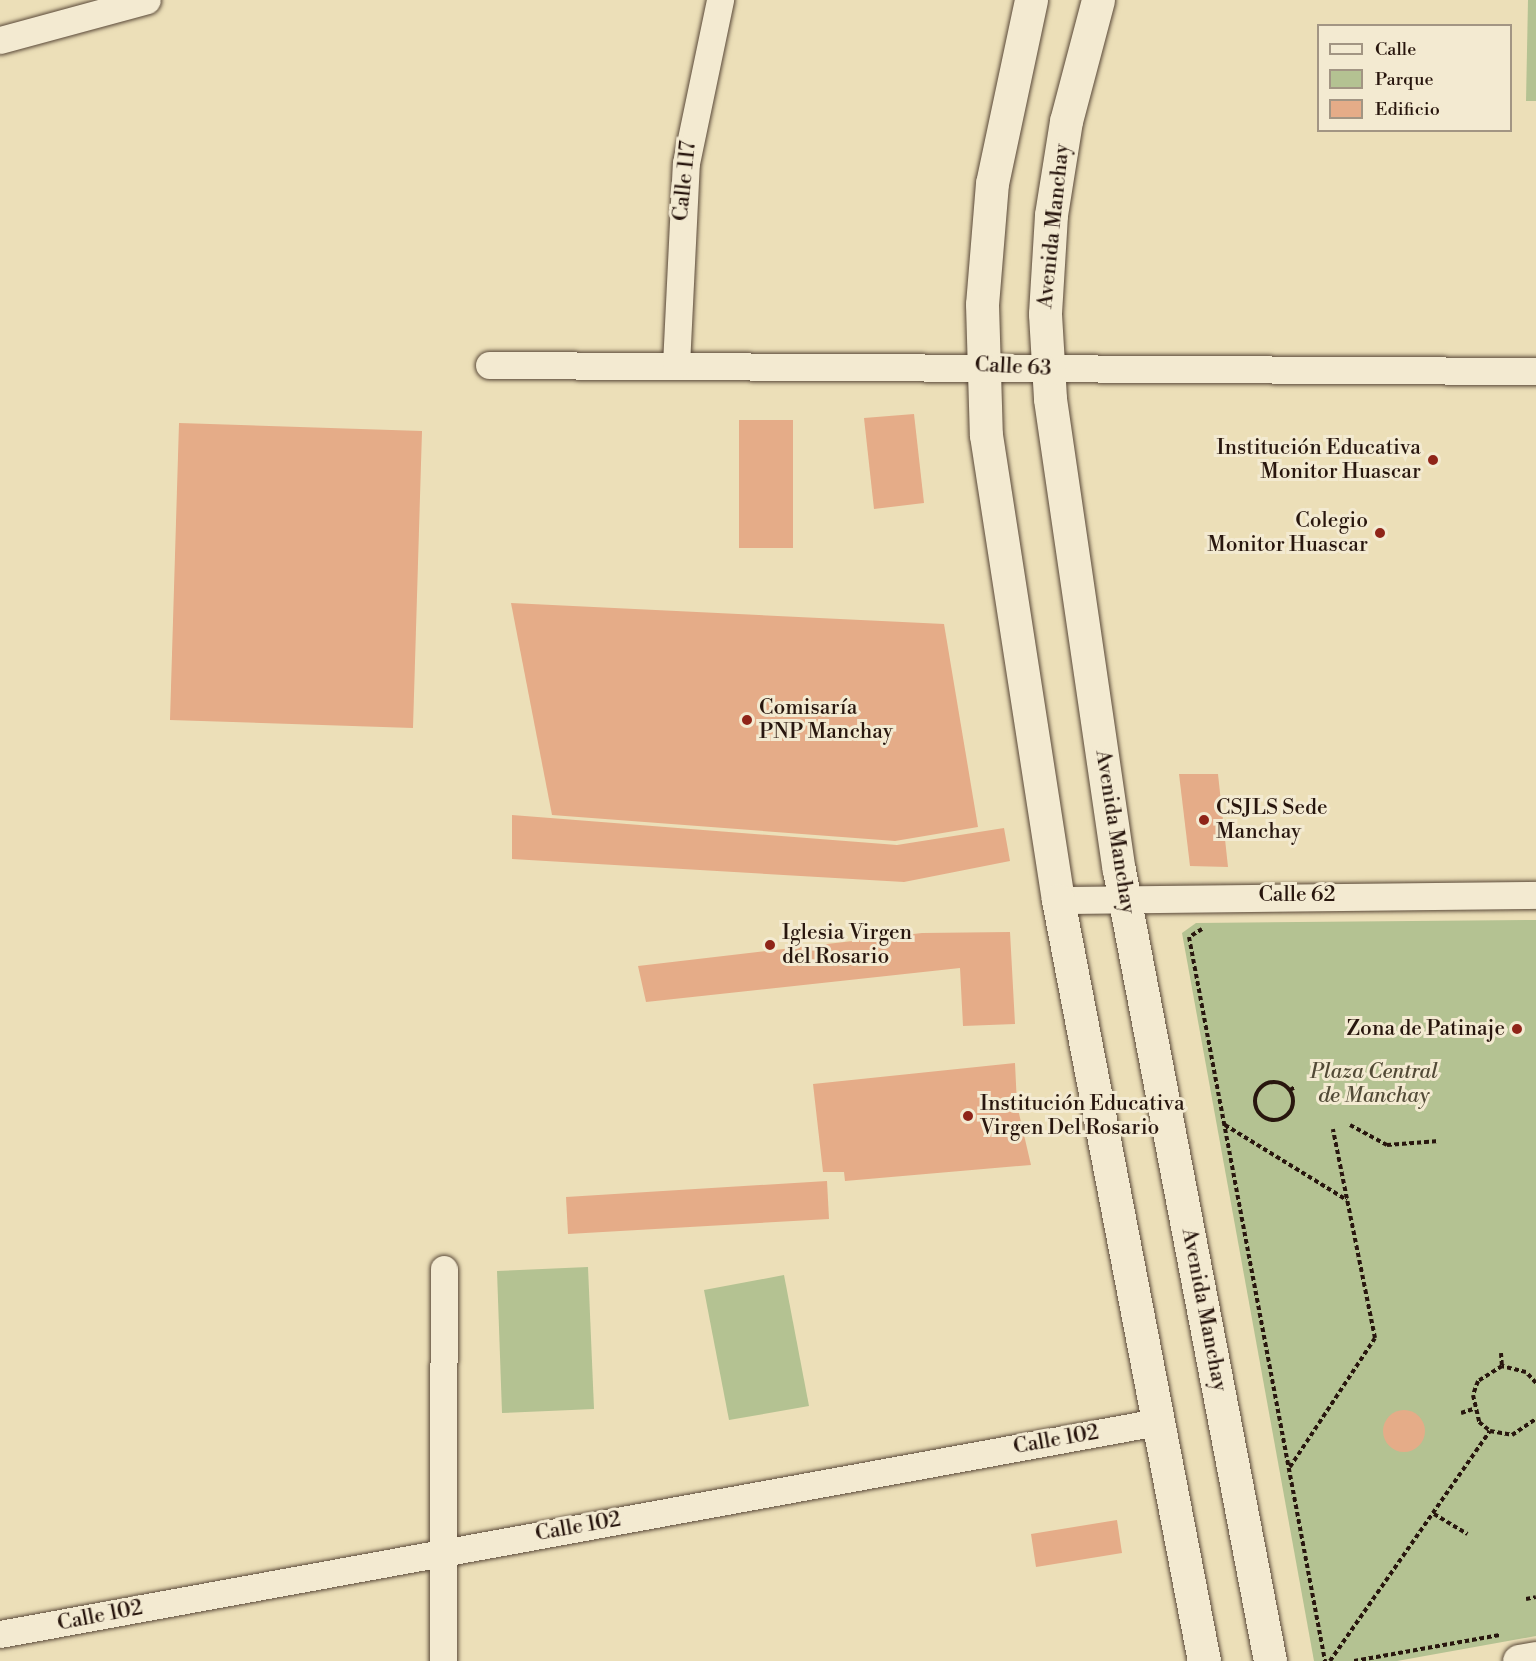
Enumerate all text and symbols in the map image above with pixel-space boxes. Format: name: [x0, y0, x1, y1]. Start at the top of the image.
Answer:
legend: [1317, 24, 1512, 132]
text: Calle: [1375, 38, 1416, 61]
text: Parque: [1375, 68, 1434, 91]
text: Edificio: [1375, 98, 1440, 121]
street label: Calle 117: [668, 140, 702, 222]
street label: Avenida Manchay: [1033, 142, 1075, 310]
street label: Calle 63: [974, 352, 1052, 382]
place label: Institución Educativa Monitor Huascar: [1216, 435, 1421, 485]
marker: Institución Educativa Monitor Huascar: [1426, 453, 1440, 467]
place label: Colegio Monitor Huascar: [1207, 508, 1368, 558]
marker: Colegio Monitor Huascar: [1373, 526, 1387, 540]
place label: Comisaría PNP Manchay: [759, 695, 893, 745]
marker: Comisaría PNP Manchay: [740, 713, 754, 727]
street label: Avenida Manchay: [1090, 748, 1140, 916]
place label: CSJLS Sede Manchay: [1216, 795, 1328, 845]
marker: CSJLS Sede Manchay: [1197, 813, 1211, 827]
street label: Calle 62: [1258, 882, 1336, 908]
place label: Iglesia Virgen del Rosario: [782, 920, 912, 970]
marker: Iglesia Virgen del Rosario: [763, 938, 777, 952]
place label: Zona de Patinaje: [1346, 1016, 1505, 1042]
marker: Zona de Patinaje: [1510, 1022, 1524, 1036]
park label: Plaza Central de Manchay: [1310, 1059, 1438, 1109]
place label: Institución Educativa Virgen Del Rosario: [980, 1091, 1185, 1141]
marker: Institución Educativa Virgen Del Rosario: [961, 1109, 975, 1123]
street label: Avenida Manchay: [1176, 1226, 1232, 1394]
street label: Calle 102: [1011, 1420, 1101, 1460]
street label: Calle 102: [533, 1507, 623, 1547]
street label: Calle 102: [55, 1595, 145, 1637]

